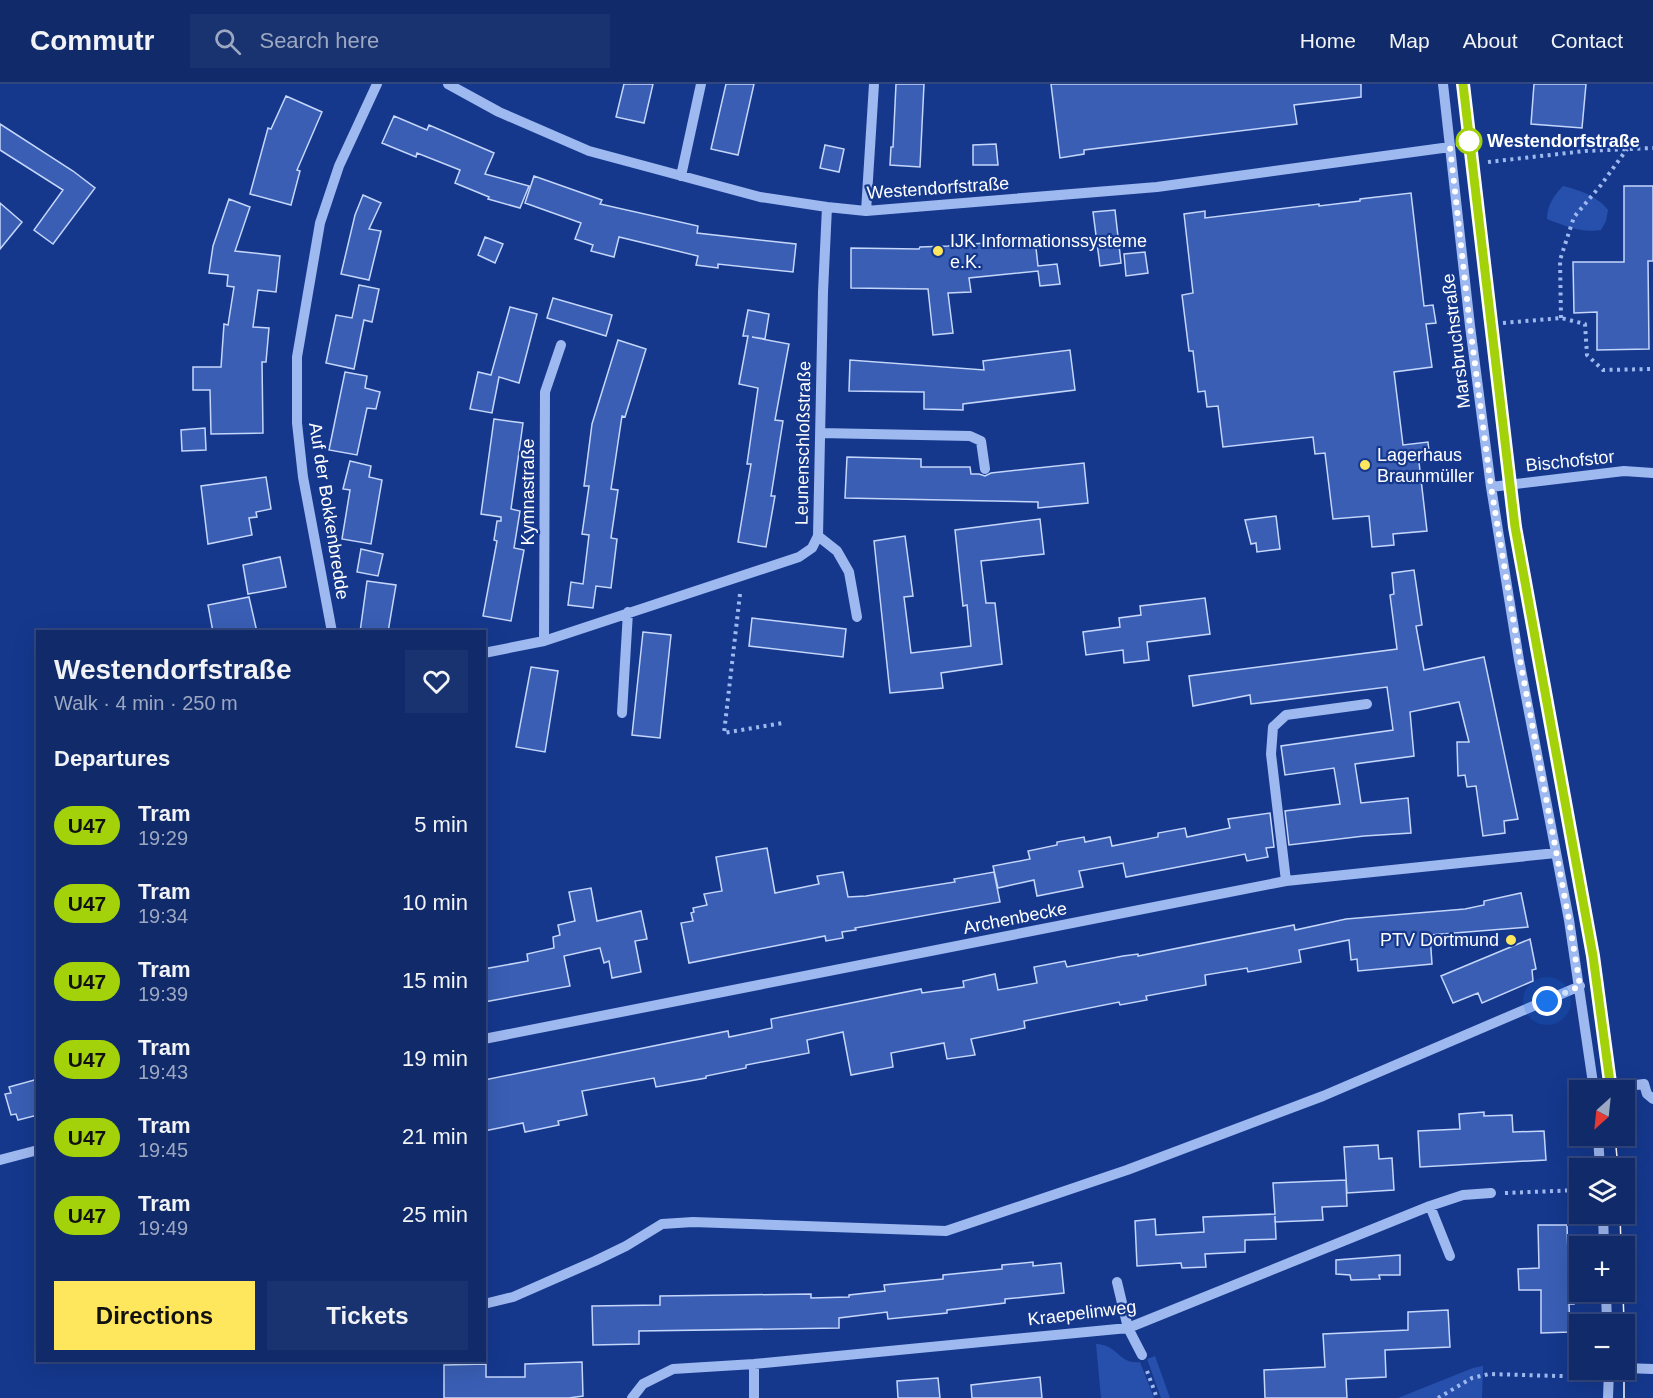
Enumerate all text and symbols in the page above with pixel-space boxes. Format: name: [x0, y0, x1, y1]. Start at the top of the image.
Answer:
search box: [190, 14, 610, 68]
text: Commutr: [30, 25, 154, 56]
icon: search: [211, 25, 244, 58]
text: Search here: [259, 28, 379, 53]
text: Home: [1300, 29, 1356, 52]
text: Map: [1389, 29, 1430, 52]
text: About: [1463, 29, 1518, 52]
text: Contact: [1551, 29, 1623, 52]
marker: Westendorfstraße: [1456, 128, 1482, 154]
place label: Westendorfstraße: [1487, 131, 1640, 151]
street label: Westendorfstraße: [866, 173, 1010, 203]
place label: IJK Informationssysteme e.K.: [950, 231, 1147, 272]
marker: IJK Informationssysteme e.K.: [931, 244, 945, 258]
street label: Marsbruchstraße: [1438, 272, 1474, 410]
street label: Leunenschloßstraße: [792, 361, 814, 525]
street label: Auf der Bokkenbredde: [305, 421, 353, 601]
street label: Kymnastraße: [518, 438, 538, 546]
place label: Lagerhaus Braunmüller: [1377, 445, 1474, 486]
street label: Bischofstor: [1525, 446, 1615, 476]
marker: Lagerhaus Braunmüller: [1358, 458, 1372, 472]
button: heart: [405, 650, 468, 713]
text: Westendorfstraße: [54, 654, 292, 685]
text: Walk · 4 min · 250 m: [54, 692, 238, 714]
text: Departures: [54, 746, 170, 771]
text: Tram: [138, 801, 191, 826]
text: 5 min: [414, 812, 468, 837]
text: U47: [68, 814, 106, 837]
text: 19:29: [138, 827, 188, 849]
text: Tram: [138, 879, 191, 904]
text: 10 min: [402, 890, 468, 915]
text: U47: [68, 892, 106, 915]
street label: Archenbecke: [962, 898, 1068, 938]
text: 19:34: [138, 905, 188, 927]
place label: PTV Dortmund: [1380, 930, 1499, 950]
marker: PTV Dortmund: [1504, 933, 1518, 947]
text: Tram: [138, 957, 191, 982]
text: 15 min: [402, 968, 468, 993]
text: U47: [68, 970, 106, 993]
text: 19:39: [138, 983, 188, 1005]
your location: [1532, 986, 1562, 1016]
text: Tram: [138, 1035, 191, 1060]
text: 19 min: [402, 1046, 468, 1071]
text: U47: [68, 1048, 106, 1071]
text: 19:43: [138, 1061, 188, 1083]
north arrow: [1569, 1080, 1635, 1146]
map controls: [1569, 1080, 1635, 1380]
text: Tram: [138, 1113, 191, 1138]
text: 21 min: [402, 1124, 468, 1149]
text: U47: [68, 1126, 106, 1149]
text: 19:45: [138, 1139, 188, 1161]
button: layers: [1569, 1158, 1635, 1224]
text: Tram: [138, 1191, 191, 1216]
text: 25 min: [402, 1202, 468, 1227]
text: U47: [68, 1204, 106, 1227]
text: 19:49: [138, 1217, 188, 1239]
button: +: [1569, 1236, 1635, 1302]
button: Directions: [54, 1281, 255, 1350]
button: Tickets: [267, 1281, 468, 1350]
street label: Kraepelinweg: [1027, 1296, 1137, 1330]
button: −: [1569, 1314, 1635, 1380]

